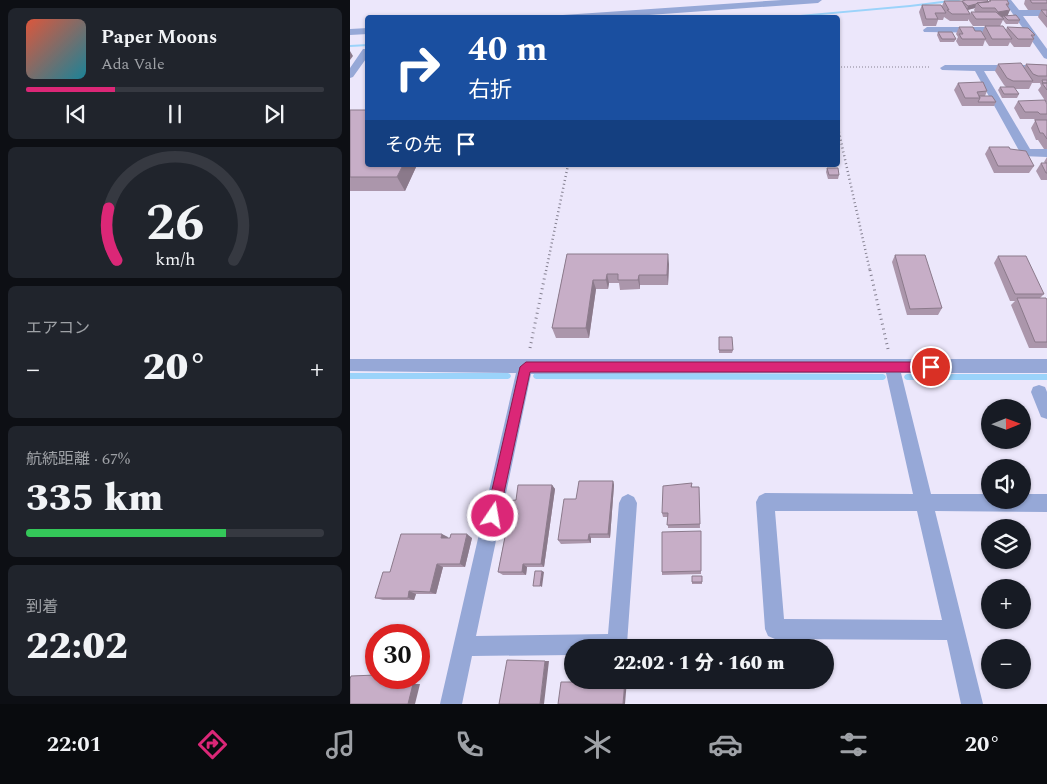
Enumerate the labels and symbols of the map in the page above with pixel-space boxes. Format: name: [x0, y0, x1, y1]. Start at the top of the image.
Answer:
pin: [910, 346, 952, 388]
north arrow: [981, 399, 1031, 449]
position arrow: [466, 489, 518, 541]
speed limit sign: 30: [365, 624, 430, 689]

